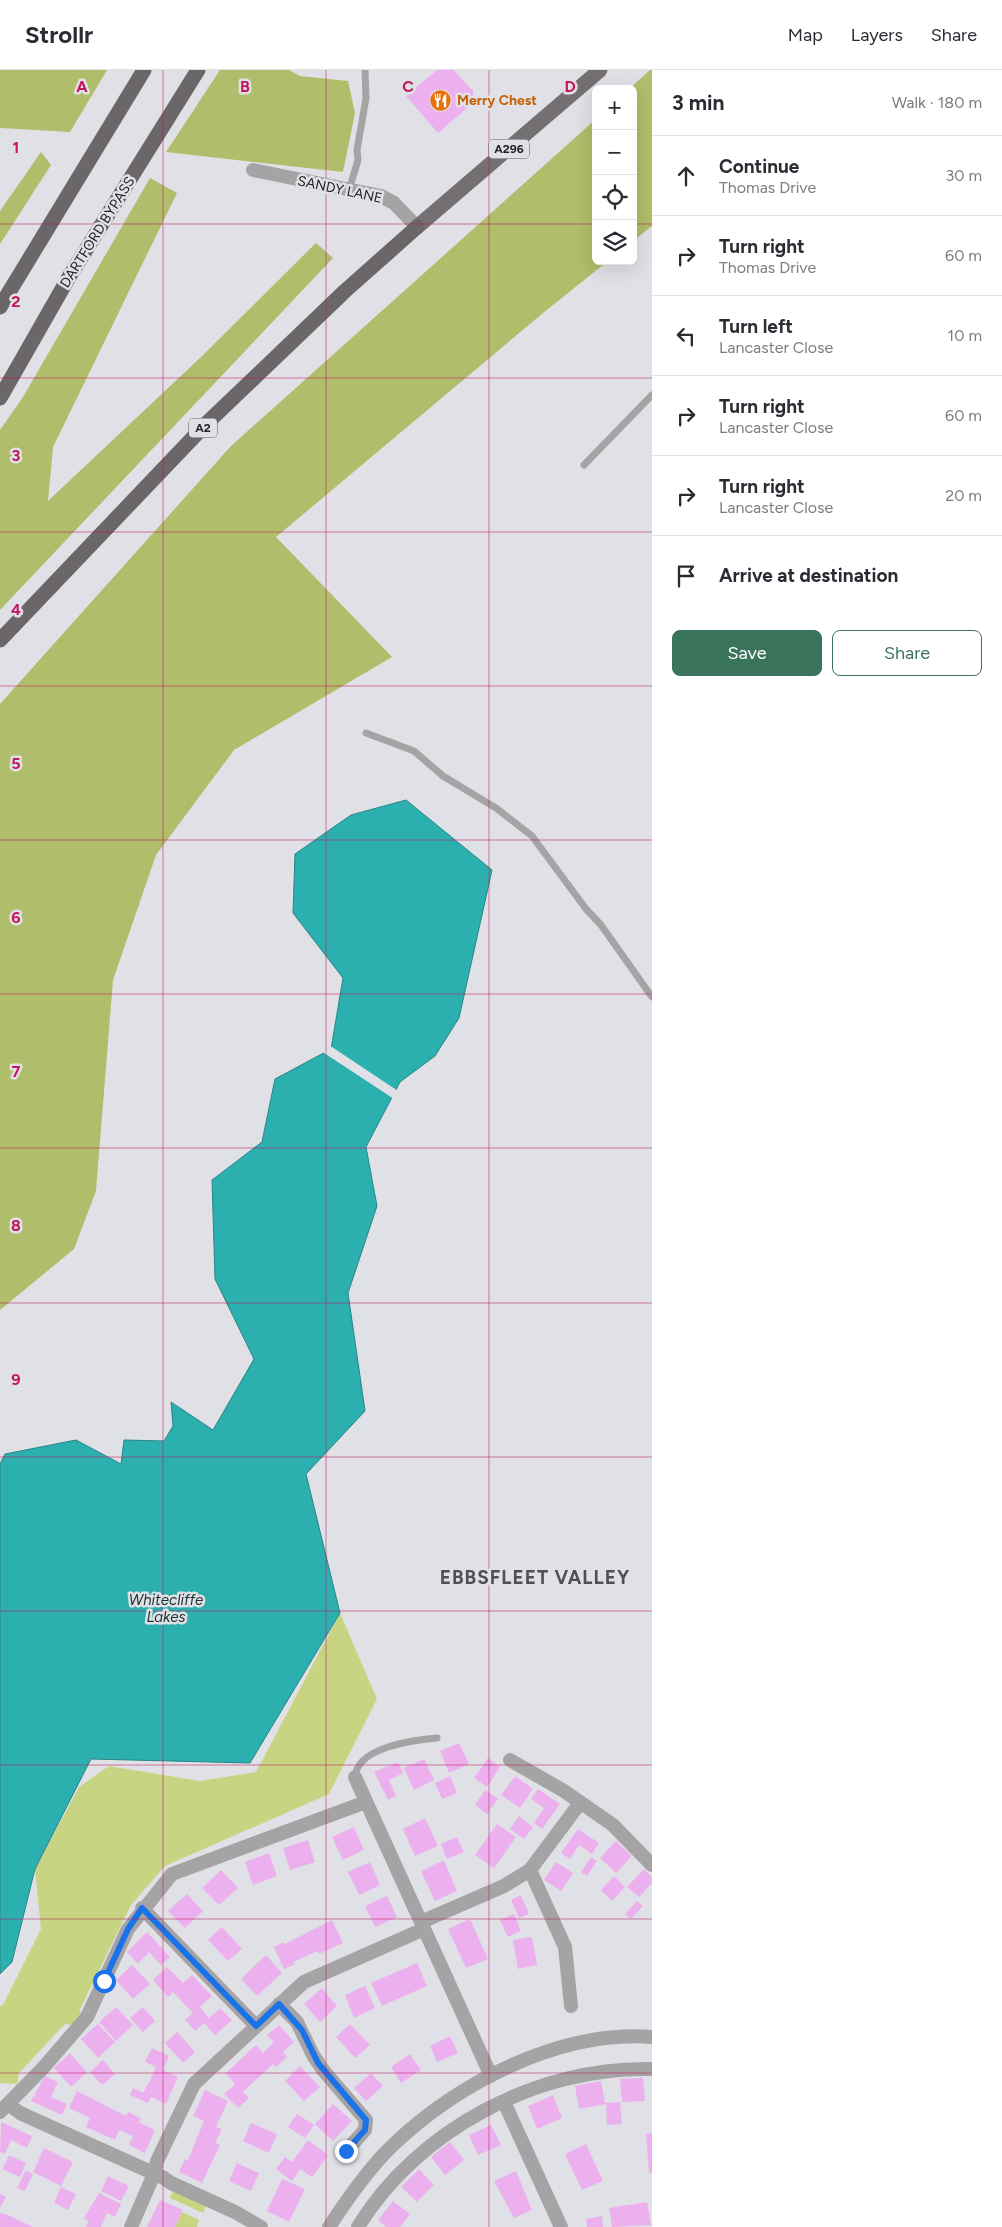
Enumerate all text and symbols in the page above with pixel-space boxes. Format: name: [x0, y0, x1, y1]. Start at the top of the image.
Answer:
text: Strollr: [25, 20, 93, 49]
text: Map: [788, 24, 823, 46]
text: Layers: [851, 24, 903, 46]
text: Share: [931, 24, 977, 46]
text: A: [76, 77, 88, 96]
text: B: [240, 77, 250, 96]
text: C: [402, 77, 414, 96]
text: D: [564, 77, 576, 96]
map controls: [592, 85, 637, 265]
button: +: [592, 85, 637, 130]
restaurant icon: Merry Chest: [429, 88, 453, 112]
text: 3 min: [672, 90, 724, 115]
place label: Merry Chest: [457, 92, 537, 109]
text: Walk · 180 m: [892, 93, 982, 112]
button: −: [592, 130, 637, 175]
text: 1: [13, 138, 19, 157]
road number: A296: [489, 140, 529, 158]
text: Continue: [719, 155, 799, 178]
icon: ahead: [672, 162, 700, 190]
text: 30 m: [945, 166, 982, 185]
street label: SANDY LANE: [296, 172, 384, 207]
street label: DARTFORD BYPASS: [56, 174, 138, 291]
button: locate: [592, 175, 637, 220]
text: Thomas Drive: [719, 178, 816, 197]
button: layers: [592, 220, 637, 265]
text: Turn right: [719, 235, 805, 258]
icon: right: [672, 242, 700, 270]
text: 60 m: [945, 246, 982, 265]
text: Thomas Drive: [719, 258, 816, 277]
text: 2: [11, 292, 21, 311]
text: Turn left: [719, 315, 793, 338]
icon: left: [672, 322, 700, 350]
text: 10 m: [948, 326, 982, 345]
text: Lancaster Close: [719, 338, 833, 357]
text: Turn right: [719, 395, 805, 418]
icon: right: [672, 402, 700, 430]
text: 60 m: [945, 406, 982, 425]
road number: A2: [189, 418, 217, 438]
text: Lancaster Close: [719, 418, 833, 437]
text: 3: [12, 446, 21, 465]
text: Turn right: [719, 475, 805, 498]
icon: right: [672, 482, 700, 510]
text: 20 m: [945, 486, 982, 505]
text: Lancaster Close: [719, 498, 833, 517]
icon: arrive: [672, 562, 700, 590]
text: Arrive at destination: [719, 564, 898, 587]
text: 4: [11, 600, 21, 619]
button: Save: [672, 630, 822, 676]
button: Share: [832, 630, 982, 676]
text: 5: [11, 754, 21, 773]
text: 6: [11, 908, 21, 927]
text: 7: [12, 1062, 21, 1081]
text: 8: [11, 1216, 21, 1235]
text: 9: [11, 1370, 21, 1389]
district label: EBBSFLEET VALLEY: [440, 1566, 630, 1589]
water label: Whitecliffe Lakes: [129, 1591, 203, 1626]
route start: [93, 1970, 116, 1993]
route end: [335, 2140, 358, 2163]

